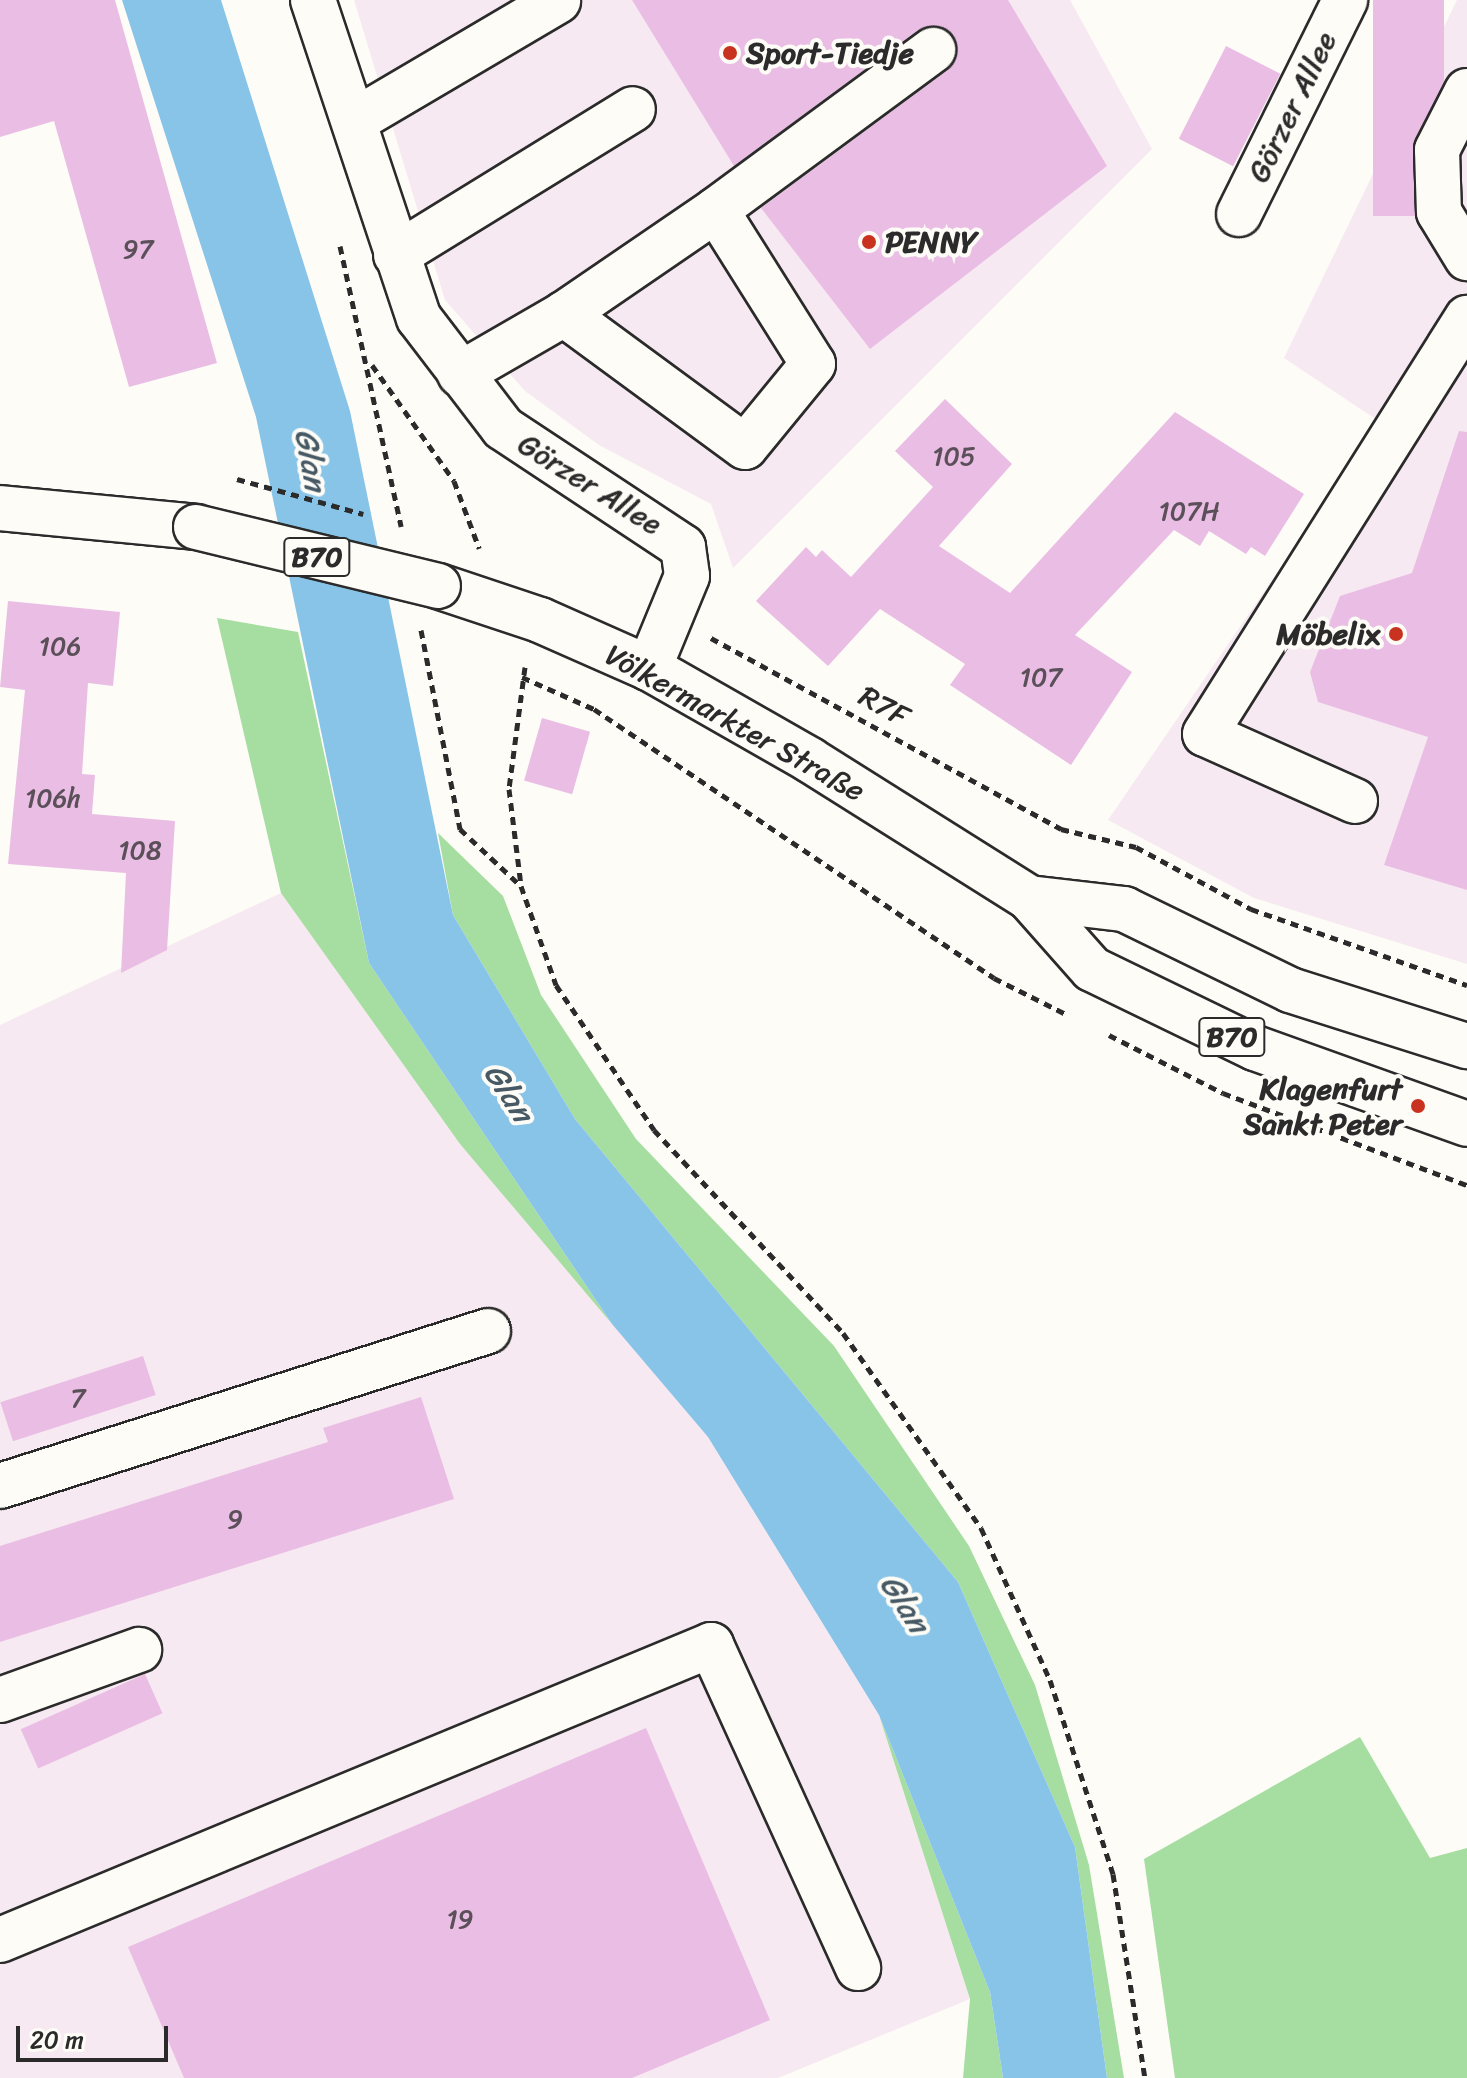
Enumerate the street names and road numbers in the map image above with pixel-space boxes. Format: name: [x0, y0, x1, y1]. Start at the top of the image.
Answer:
street label: Görzer Allee: [1240, 26, 1344, 188]
street label: Görzer Allee: [511, 425, 669, 543]
road number: B70: [283, 533, 351, 581]
street label: Völkermarkter Straße: [599, 636, 871, 810]
street label: R7F: [853, 678, 915, 734]
road number: B70: [1198, 1013, 1266, 1061]

